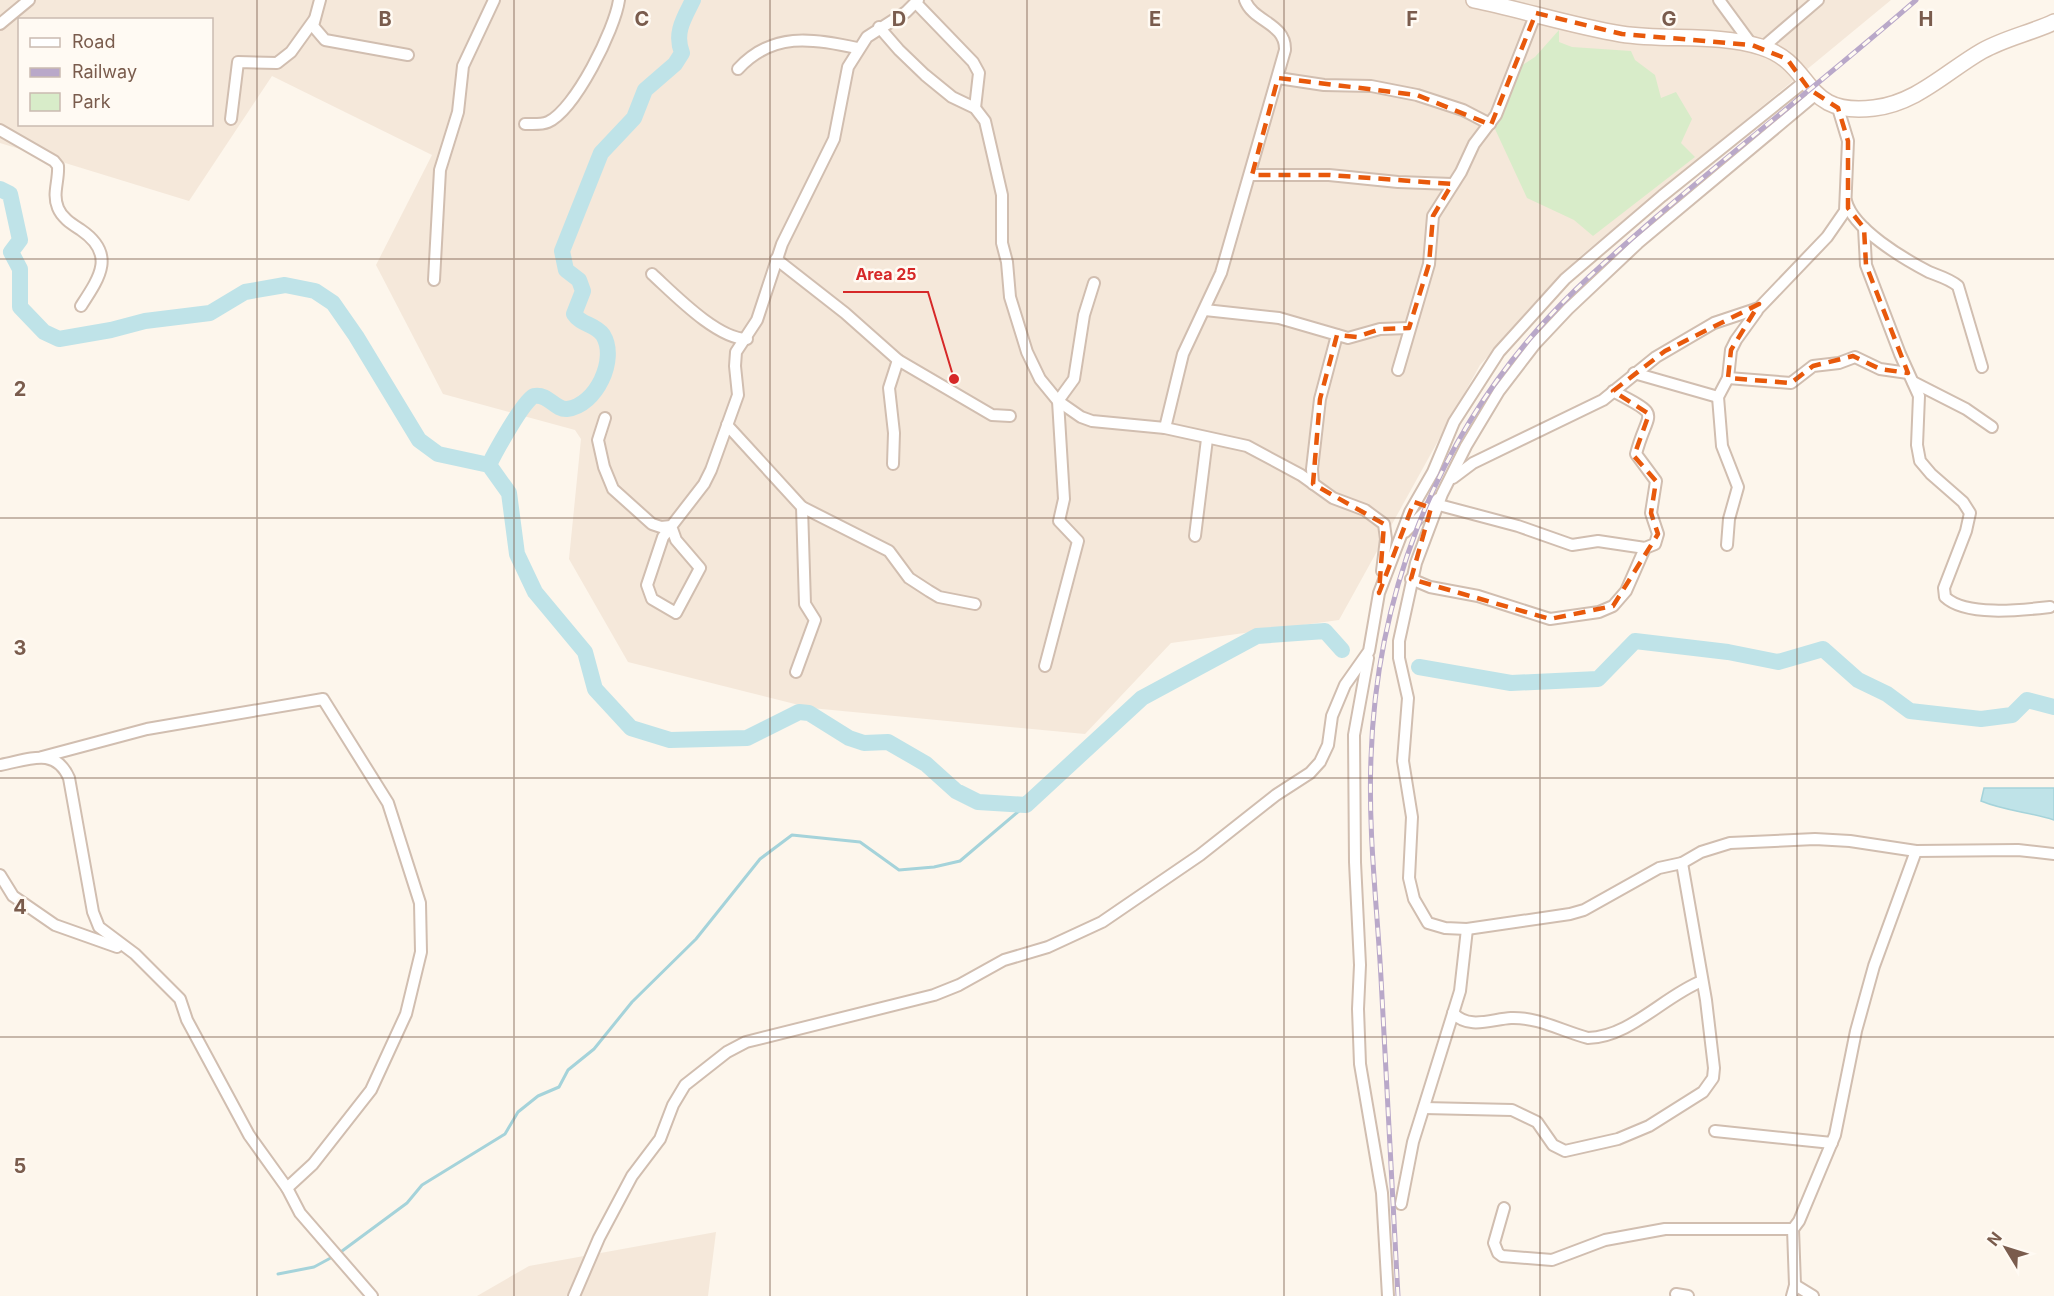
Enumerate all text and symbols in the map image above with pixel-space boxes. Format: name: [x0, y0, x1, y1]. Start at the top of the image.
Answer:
text: B: [378, 7, 392, 31]
text: C: [635, 7, 649, 31]
text: D: [892, 7, 906, 31]
text: E: [1149, 7, 1161, 31]
text: F: [1406, 7, 1418, 31]
text: G: [1661, 7, 1677, 31]
text: H: [1919, 7, 1933, 31]
legend: [18, 18, 213, 126]
text: Road: [72, 31, 115, 52]
text: Railway: [72, 61, 137, 82]
text: Park: [72, 91, 111, 112]
callout: Area 25: [843, 258, 928, 292]
text: Area 25: [855, 264, 917, 284]
text: 2: [14, 377, 26, 401]
text: 3: [14, 636, 26, 660]
text: 4: [13, 895, 27, 919]
text: 5: [14, 1154, 26, 1178]
north arrow: [1976, 1218, 2036, 1278]
text: N: [1983, 1228, 2006, 1250]

